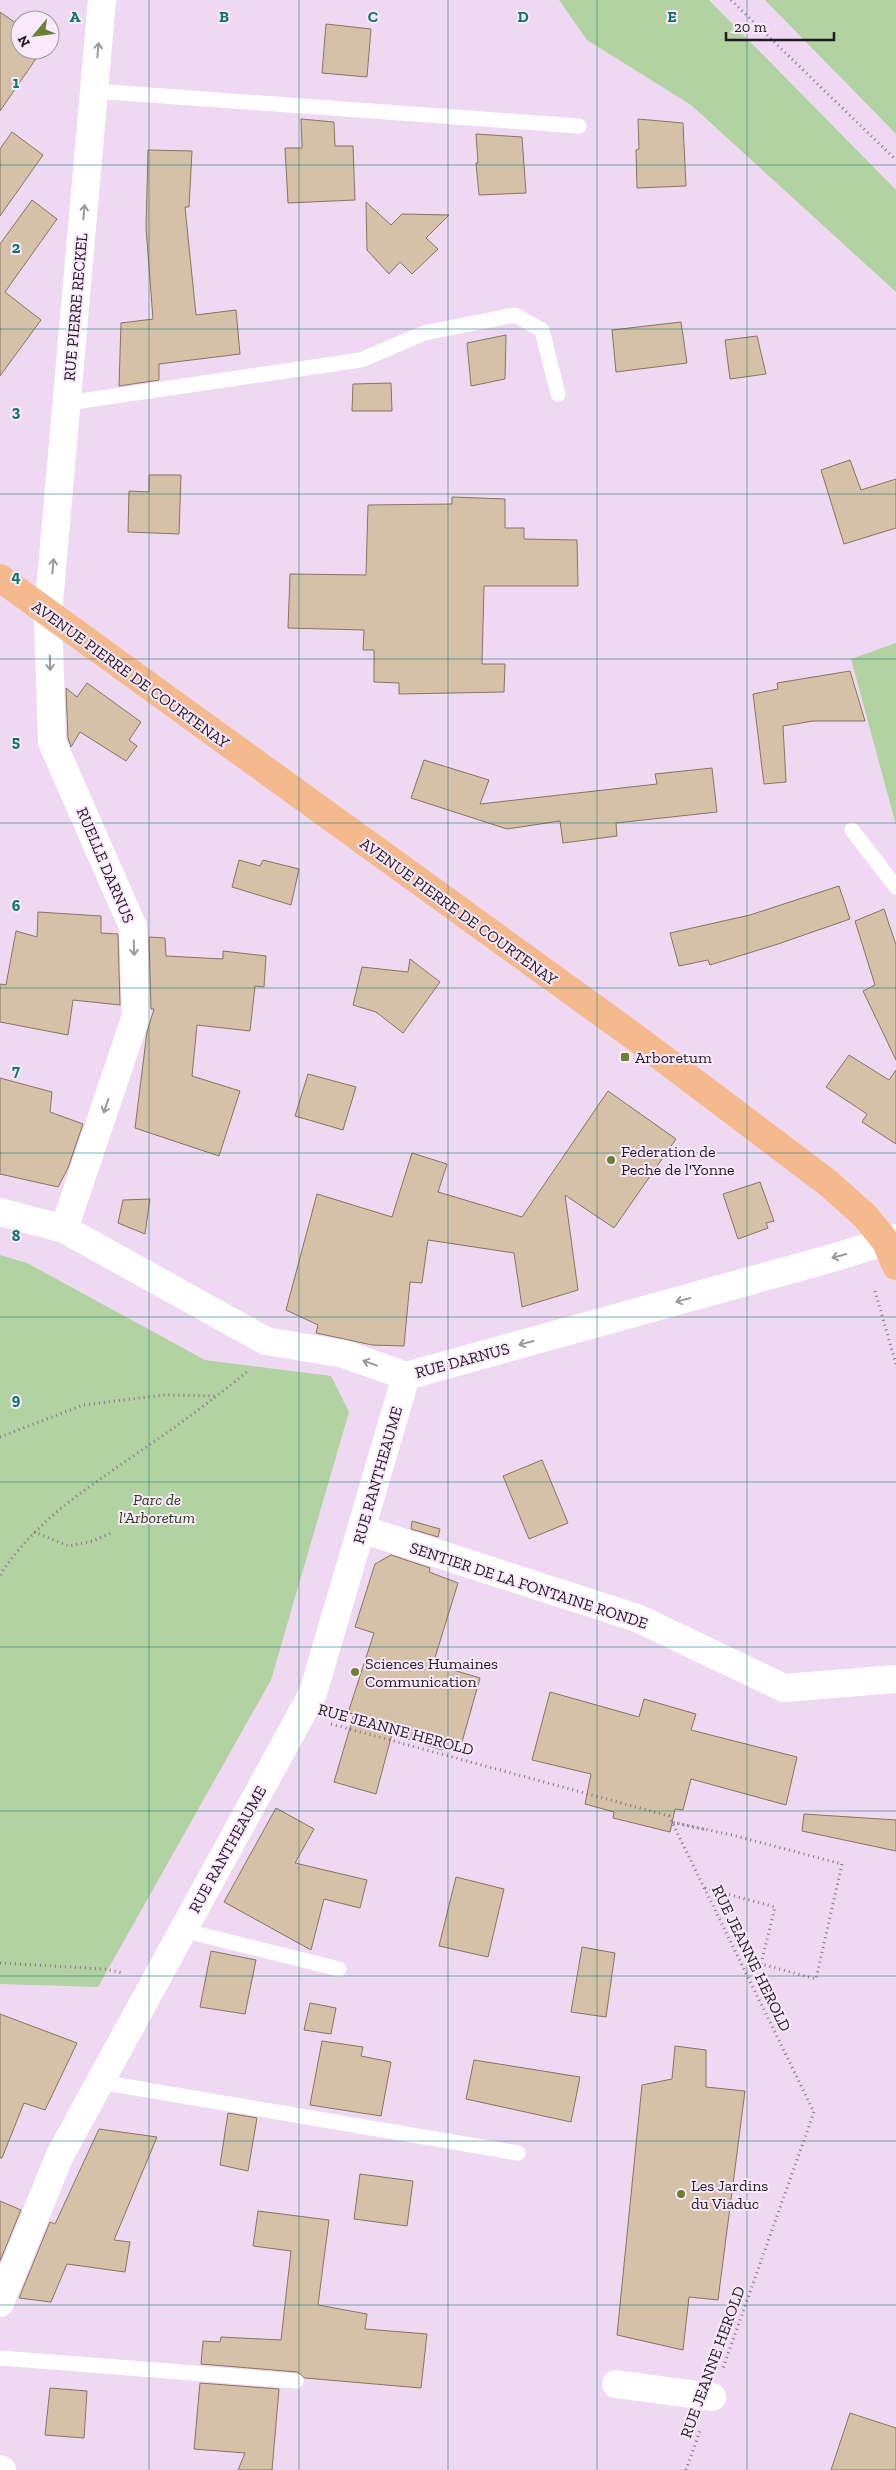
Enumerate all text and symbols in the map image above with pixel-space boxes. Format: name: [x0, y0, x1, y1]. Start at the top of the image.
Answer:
text: A: [70, 7, 81, 26]
text: B: [219, 7, 229, 26]
text: C: [368, 7, 378, 26]
text: D: [517, 7, 529, 26]
text: E: [667, 7, 677, 26]
north arrow: [10, 10, 60, 60]
scale bar: [726, 10, 834, 42]
text: 20 m: [734, 18, 767, 36]
text: N: [14, 32, 34, 50]
one-way arrow: [93, 42, 103, 58]
text: 1: [13, 73, 20, 92]
one-way arrow: [79, 204, 88, 220]
street label: RUE PIERRE RECKEL: [60, 232, 91, 382]
text: 2: [12, 238, 21, 257]
text: 3: [12, 402, 21, 421]
one-way arrow: [48, 558, 57, 574]
text: 4: [11, 567, 21, 586]
street label: AVENUE PIERRE DE COURTENAY: [29, 597, 233, 752]
one-way arrow: [45, 654, 55, 671]
text: 5: [12, 732, 20, 751]
street label: RUELLE DARNUS: [73, 804, 138, 926]
street label: AVENUE PIERRE DE COURTENAY: [357, 834, 561, 989]
text: 6: [12, 896, 21, 915]
one-way arrow: [129, 940, 139, 956]
place label: Arboretum: [635, 1048, 712, 1067]
marker: Arboretum: [619, 1051, 631, 1063]
text: 7: [12, 1061, 20, 1080]
one-way arrow: [101, 1097, 110, 1113]
place label: Federation de Peche de l'Yonne: [621, 1142, 735, 1179]
marker: Federation de Peche de l'Yonne: [605, 1154, 617, 1166]
text: 8: [12, 1226, 21, 1245]
one-way arrow: [832, 1252, 848, 1262]
one-way arrow: [675, 1295, 691, 1305]
one-way arrow: [519, 1338, 535, 1348]
street label: RUE DARNUS: [413, 1339, 511, 1382]
one-way arrow: [363, 1358, 379, 1367]
text: 9: [12, 1390, 21, 1409]
street label: RUE RANTHEAUME: [349, 1404, 406, 1546]
park label: Parc de l'Arboretum: [119, 1490, 195, 1527]
street label: SENTIER DE LA FONTAINE RONDE: [407, 1538, 650, 1633]
place label: Sciences Humaines Communication: [365, 1654, 498, 1691]
marker: Sciences Humaines Communication: [349, 1666, 361, 1678]
street label: RUE JEANNE HEROLD: [316, 1700, 476, 1759]
street label: RUE RANTHEAUME: [185, 1782, 270, 1916]
street label: RUE JEANNE HEROLD: [708, 1882, 795, 2034]
place label: Les Jardins du Viaduc: [691, 2176, 768, 2213]
marker: Les Jardins du Viaduc: [675, 2188, 687, 2200]
street label: RUE JEANNE HEROLD: [676, 2284, 749, 2441]

